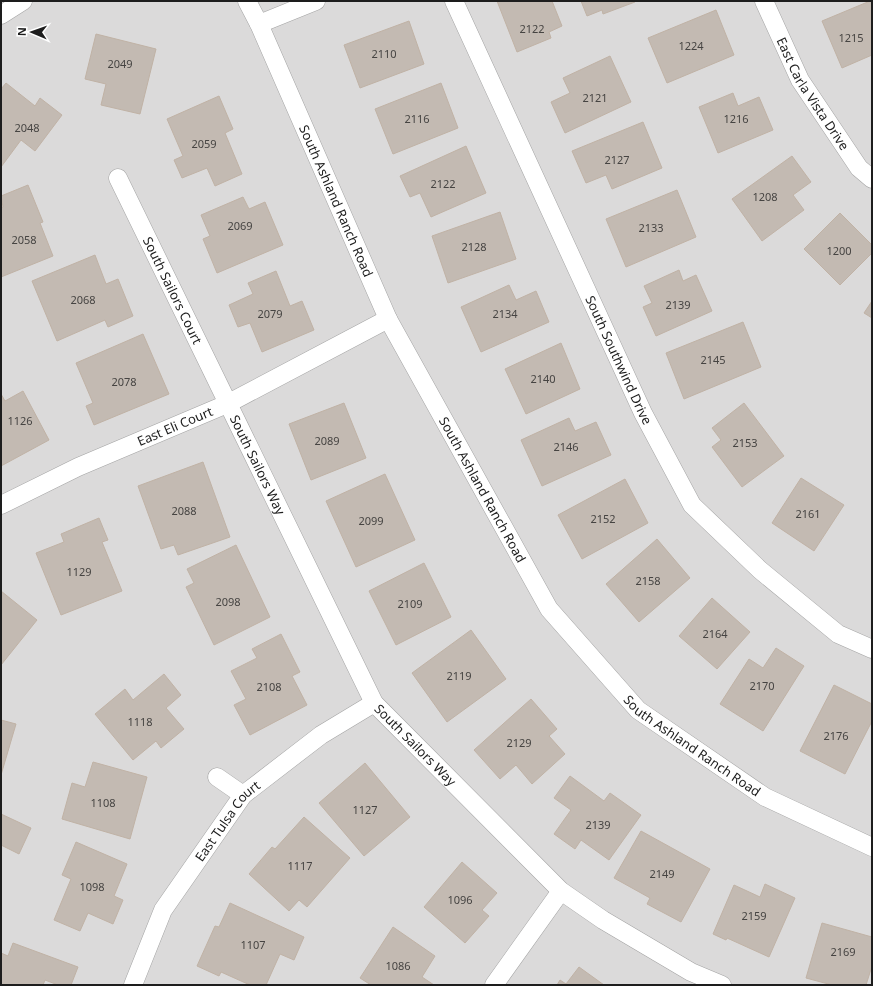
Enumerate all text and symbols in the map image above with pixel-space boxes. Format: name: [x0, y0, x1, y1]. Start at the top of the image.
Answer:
north arrow: [12, 12, 52, 52]
house number: 2122: [519, 21, 545, 36]
text: N: [14, 27, 29, 36]
house number: 1215: [838, 30, 864, 45]
street label: East Carla Vista Drive: [773, 34, 853, 154]
house number: 1224: [678, 38, 704, 53]
house number: 2110: [371, 46, 397, 61]
house number: 2049: [107, 56, 133, 71]
house number: 2121: [582, 90, 608, 105]
house number: 2116: [404, 111, 430, 126]
house number: 1216: [723, 111, 749, 126]
house number: 2048: [14, 120, 40, 135]
street label: South Ashland Ranch Road: [295, 122, 378, 280]
house number: 2059: [191, 136, 217, 151]
house number: 2127: [604, 152, 630, 167]
house number: 2122: [430, 176, 456, 191]
house number: 1208: [752, 189, 778, 204]
house number: 2069: [227, 218, 253, 233]
house number: 2133: [638, 220, 664, 235]
house number: 2058: [11, 232, 37, 247]
street label: South Sailors Court: [139, 234, 207, 347]
house number: 2128: [461, 239, 487, 254]
house number: 1200: [826, 243, 852, 258]
house number: 2068: [70, 292, 96, 307]
street label: South Southwind Drive: [581, 293, 657, 428]
house number: 2139: [665, 297, 691, 312]
house number: 2079: [257, 306, 283, 321]
house number: 2134: [492, 306, 518, 321]
house number: 2145: [700, 352, 726, 367]
house number: 2140: [530, 371, 556, 386]
house number: 2078: [111, 374, 137, 389]
street label: East Eli Court: [134, 402, 216, 450]
street label: South Sailors Way: [226, 412, 290, 518]
house number: 1126: [7, 413, 33, 428]
street label: South Ashland Ranch Road: [435, 413, 530, 566]
house number: 2089: [314, 433, 340, 448]
house number: 2153: [732, 435, 758, 450]
house number: 2146: [553, 439, 579, 454]
house number: 2088: [171, 503, 197, 518]
house number: 2161: [795, 506, 821, 521]
house number: 2152: [590, 511, 616, 526]
house number: 2099: [358, 513, 384, 528]
house number: 1129: [66, 564, 92, 579]
house number: 2158: [635, 573, 661, 588]
house number: 2098: [215, 594, 241, 609]
house number: 2109: [397, 596, 423, 611]
house number: 2164: [702, 626, 728, 641]
house number: 2119: [446, 668, 472, 683]
house number: 2170: [749, 678, 775, 693]
house number: 2108: [256, 679, 282, 694]
street label: South Ashland Ranch Road: [620, 691, 764, 800]
street label: South Sailors Way: [371, 700, 461, 790]
house number: 1118: [127, 714, 153, 729]
house number: 2176: [823, 728, 849, 743]
house number: 2129: [506, 735, 532, 750]
street label: East Tulsa Court: [191, 776, 264, 865]
house number: 1108: [90, 795, 116, 810]
house number: 1127: [352, 802, 378, 817]
house number: 2139: [585, 817, 611, 832]
house number: 1117: [287, 858, 313, 873]
house number: 2149: [649, 866, 675, 881]
house number: 1098: [79, 879, 105, 894]
house number: 1096: [447, 892, 473, 907]
house number: 2159: [741, 908, 767, 923]
house number: 1107: [240, 937, 266, 952]
house number: 2169: [830, 944, 856, 959]
house number: 1086: [385, 958, 411, 973]

